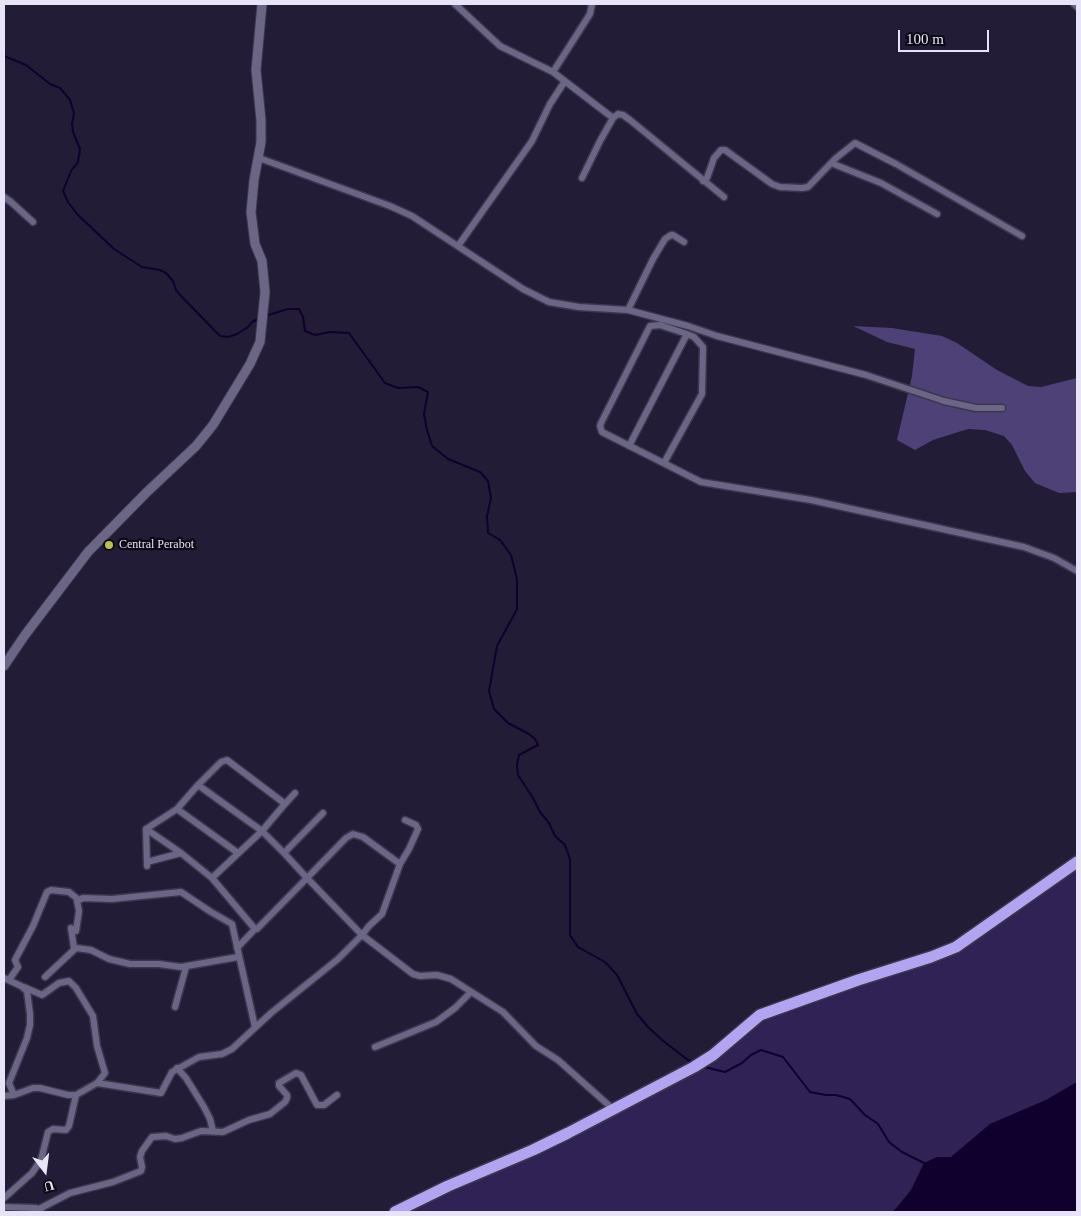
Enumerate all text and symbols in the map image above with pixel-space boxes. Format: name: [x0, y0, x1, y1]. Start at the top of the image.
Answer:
scale bar: [901, 20, 992, 52]
text: 100 m: [906, 31, 944, 47]
place label: Central Perabot: [119, 538, 194, 552]
marker: Central Perabot: [103, 539, 115, 551]
north arrow: [20, 1146, 70, 1196]
text: U: [42, 1177, 56, 1195]

